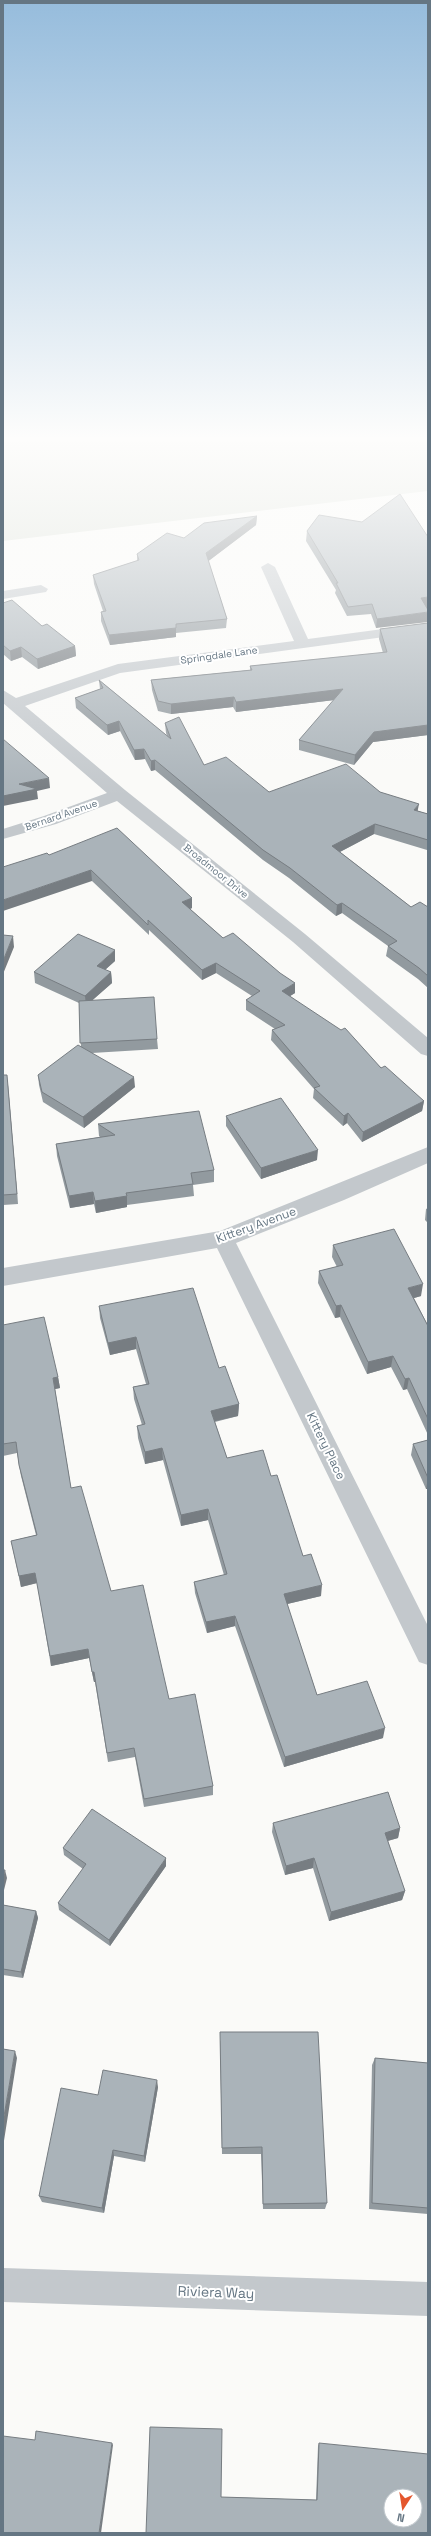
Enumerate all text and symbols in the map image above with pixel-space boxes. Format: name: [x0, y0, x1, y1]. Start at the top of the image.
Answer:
street label: Springdale Lane: [180, 643, 258, 667]
street label: Bernard Avenue: [23, 796, 99, 834]
street label: Broadmoor Drive: [181, 841, 251, 901]
street label: Kittery Avenue: [214, 1203, 298, 1247]
street label: Kittery Place: [303, 1410, 349, 1482]
street label: Riviera Way: [177, 2282, 255, 2302]
north arrow: [383, 2488, 423, 2528]
text: N: [396, 2510, 406, 2525]

